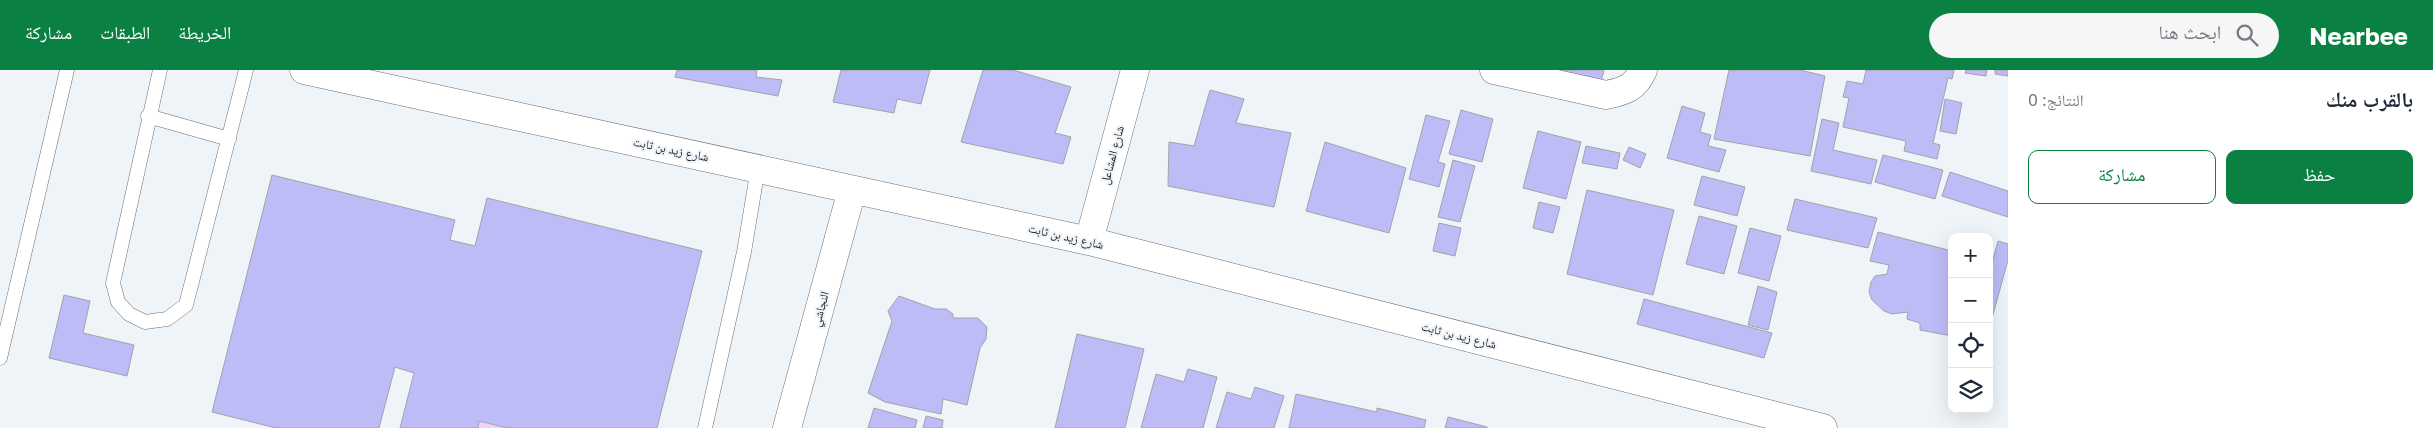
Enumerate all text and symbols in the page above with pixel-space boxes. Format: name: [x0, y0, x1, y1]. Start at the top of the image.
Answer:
search box: [1929, 13, 2279, 58]
text: ابحث هنا: [2159, 20, 2221, 43]
text: مشاركة: [25, 21, 72, 43]
text: الطبقات: [100, 21, 150, 43]
text: الخريطة: [178, 21, 231, 43]
icon: search: [2233, 21, 2261, 49]
text: Nearbee: [2309, 21, 2408, 50]
text: بالقرب منك: [2326, 86, 2413, 112]
text: النتائج: 0: [2028, 90, 2083, 110]
street label: شارع المشاعل: [1097, 124, 1128, 186]
street label: شارع زيد بن ثابت: [632, 134, 710, 165]
button: مشاركة: [2028, 150, 2216, 204]
button: حفظ: [2226, 150, 2413, 204]
street label: شارع زيد بن ثابت: [1027, 220, 1105, 253]
map controls: [1948, 233, 1993, 413]
button: +: [1948, 233, 1993, 278]
button: −: [1948, 278, 1993, 323]
street label: النجاشي: [808, 290, 835, 329]
street label: شارع زيد بن ثابت: [1420, 318, 1498, 353]
button: locate: [1948, 323, 1993, 368]
button: layers: [1948, 368, 1993, 413]

